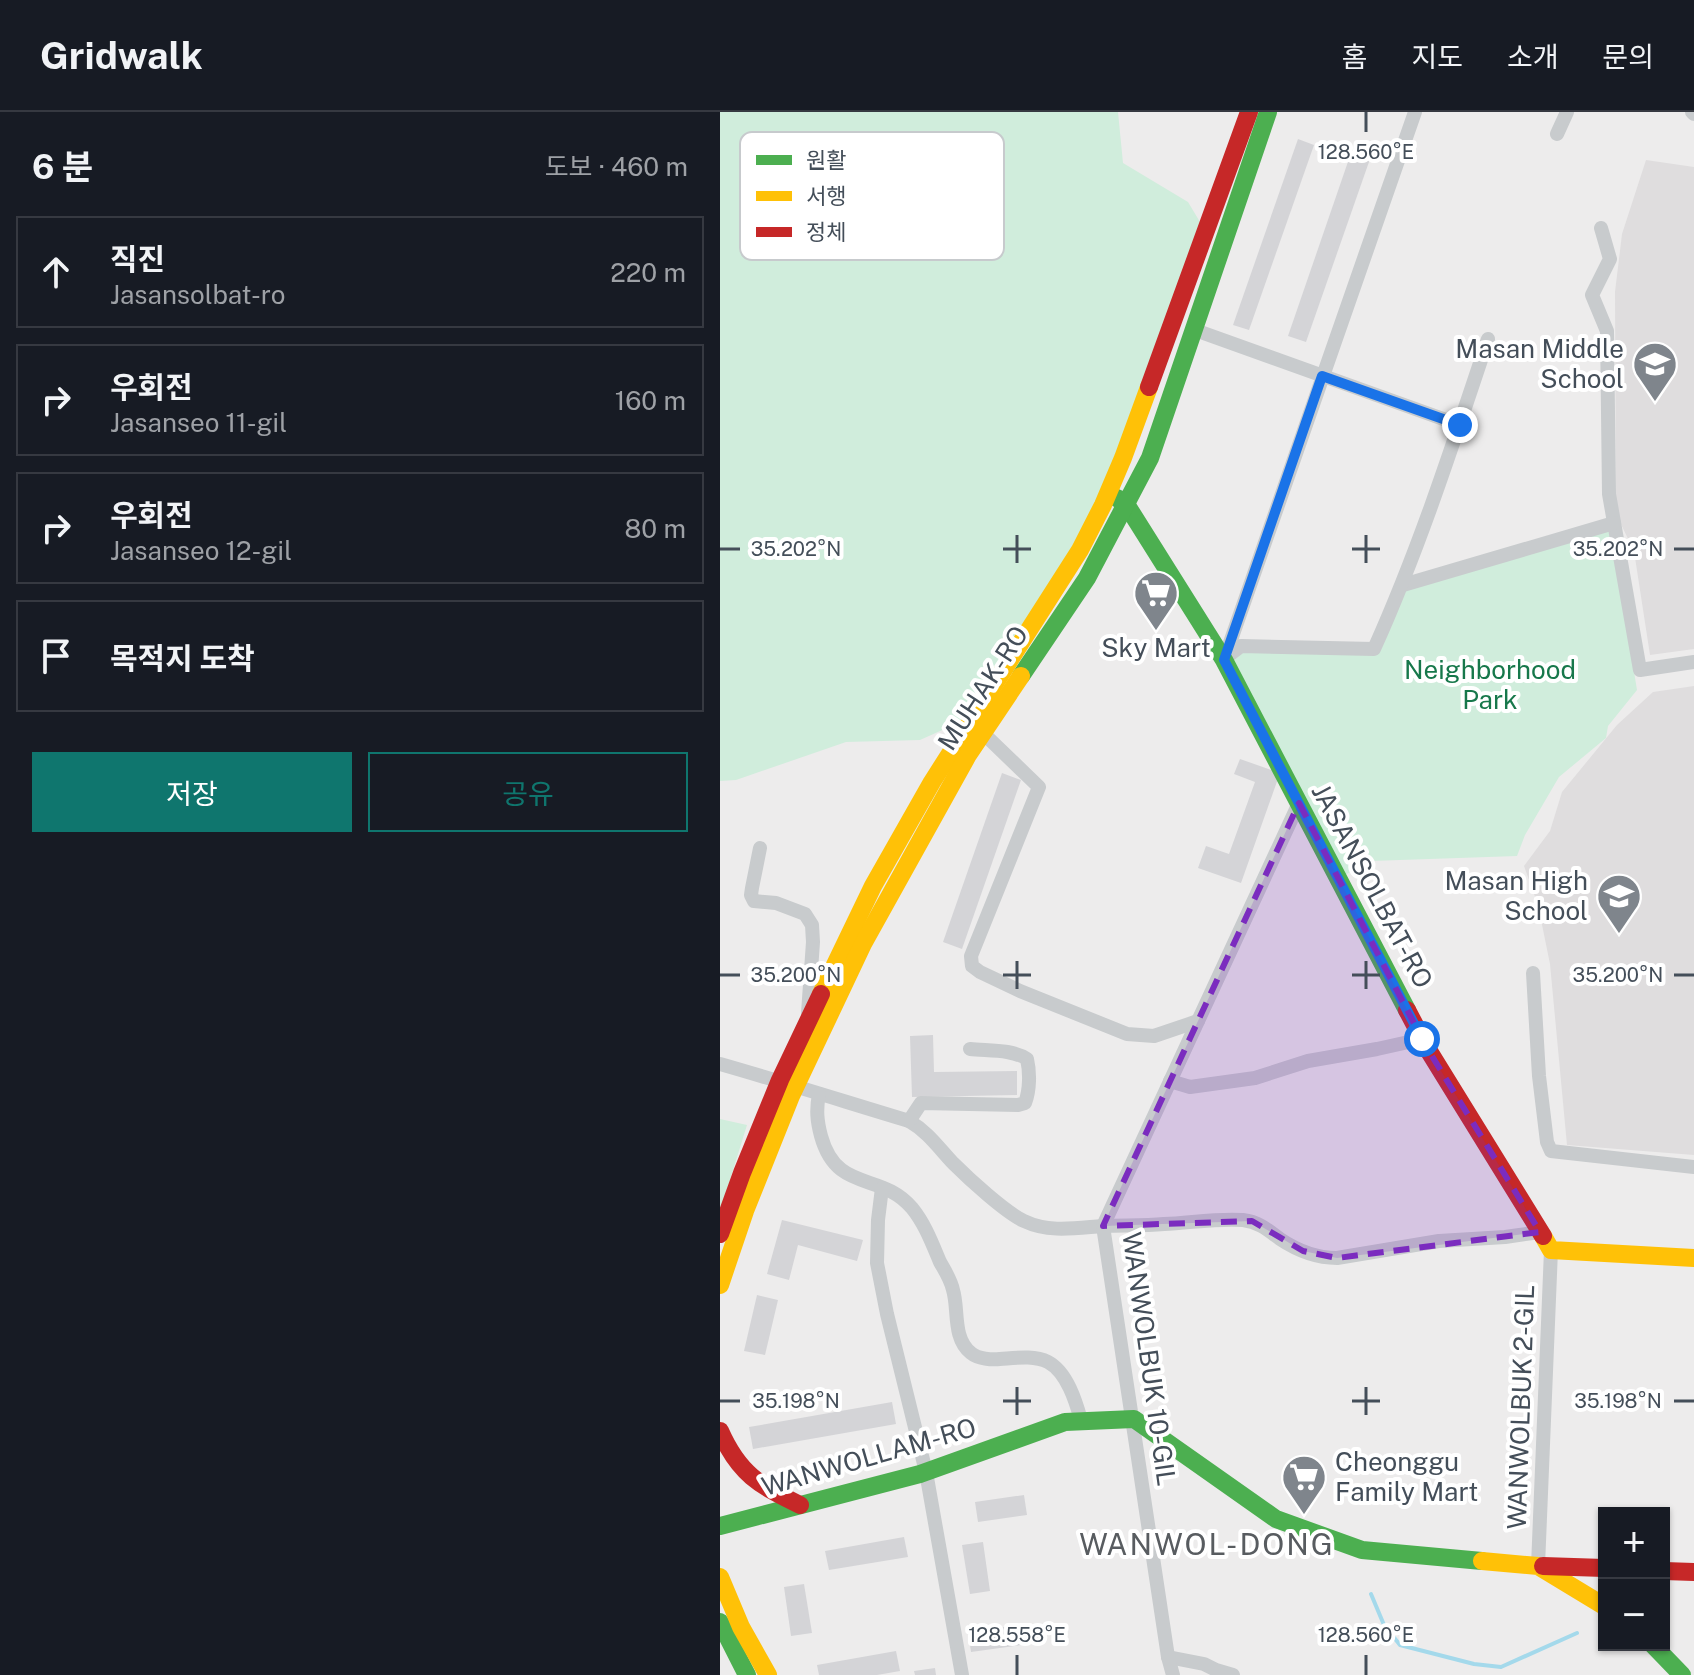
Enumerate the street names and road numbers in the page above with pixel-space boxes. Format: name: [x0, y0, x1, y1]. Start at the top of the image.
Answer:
street label: MUHAK-RO: [931, 620, 1034, 756]
street label: JASANSOLBAT-RO: [1305, 778, 1439, 993]
street label: WANWOLBUK 10-GIL: [1116, 1230, 1183, 1488]
street label: WANWOLBUK 2-GIL: [1501, 1284, 1540, 1530]
street label: WANWOLLAM-RO: [758, 1411, 980, 1502]

